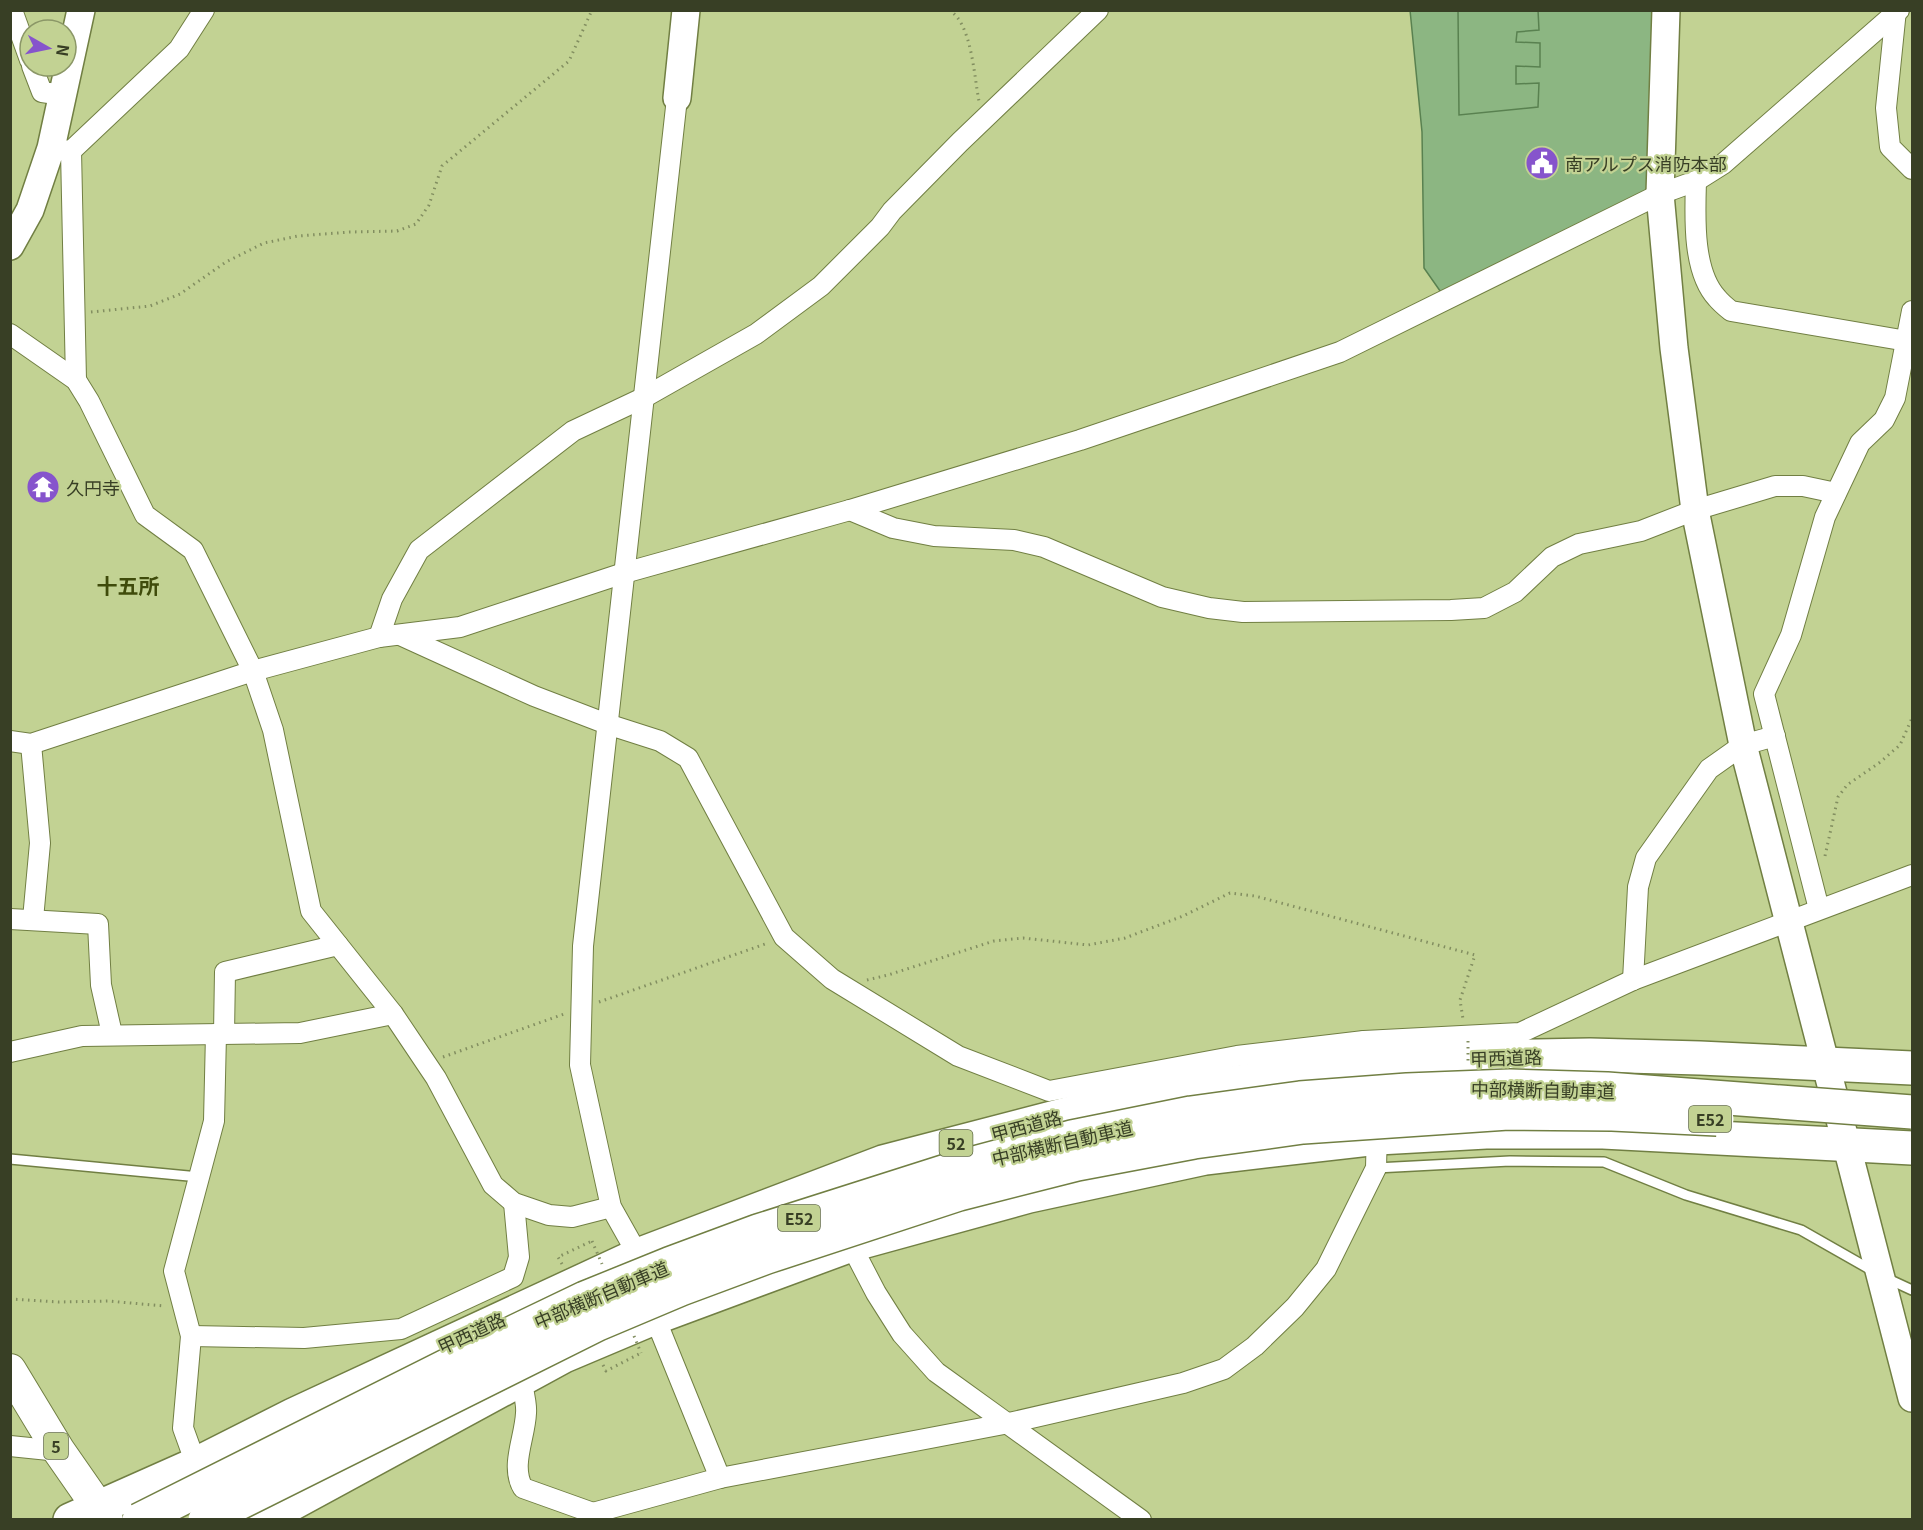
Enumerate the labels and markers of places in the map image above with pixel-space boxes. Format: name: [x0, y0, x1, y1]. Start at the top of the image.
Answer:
public building icon: 南アルプス消防本部: [1524, 145, 1560, 181]
place label: 南アルプス消防本部: [1565, 150, 1727, 176]
temple icon: 久円寺: [25, 469, 61, 505]
place label: 久円寺: [66, 474, 120, 500]

